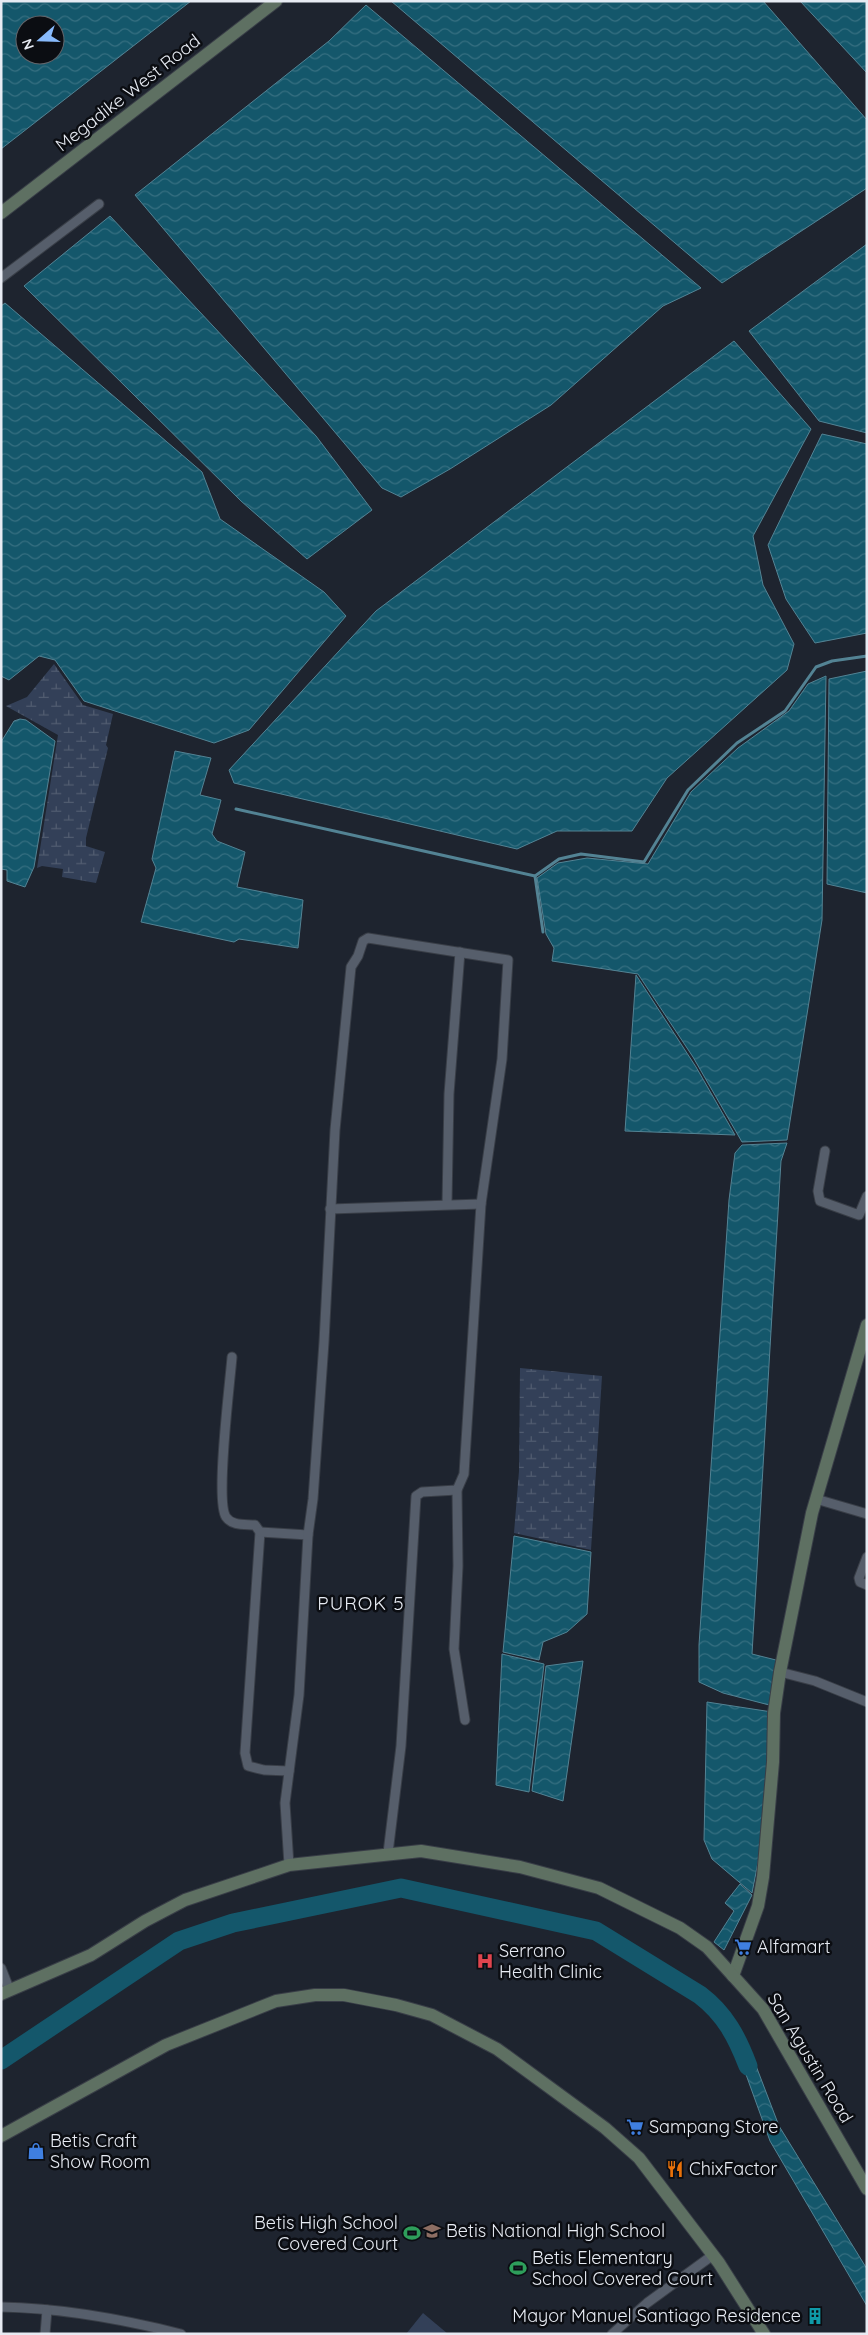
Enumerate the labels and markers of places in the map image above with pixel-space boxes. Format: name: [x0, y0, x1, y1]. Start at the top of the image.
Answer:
place label: Alfamart: [757, 1935, 831, 1958]
supermarket icon: Alfamart: [733, 1937, 753, 1957]
place label: Serrano Health Clinic: [499, 1939, 602, 1983]
hospital icon: Serrano Health Clinic: [475, 1951, 495, 1971]
place label: Sampang Store: [649, 2115, 779, 2138]
supermarket icon: Sampang Store: [625, 2117, 645, 2137]
place label: Betis Craft Show Room: [50, 2129, 150, 2173]
shop icon: Betis Craft Show Room: [26, 2141, 46, 2161]
place label: ChixFactor: [689, 2157, 777, 2180]
restaurant icon: ChixFactor: [665, 2159, 685, 2179]
place label: Betis High School Covered Court: [254, 2211, 398, 2255]
place label: Betis National High School: [446, 2219, 665, 2242]
school or university icon: Betis National High School: [422, 2221, 442, 2241]
sports icon: Betis High School Covered Court: [402, 2223, 422, 2243]
place label: Betis Elementary School Covered Court: [532, 2246, 713, 2290]
sports icon: Betis Elementary School Covered Court: [508, 2258, 528, 2278]
place label: Mayor Manuel Santiago Residence: [512, 2304, 801, 2327]
building icon: Mayor Manuel Santiago Residence: [805, 2306, 825, 2326]

